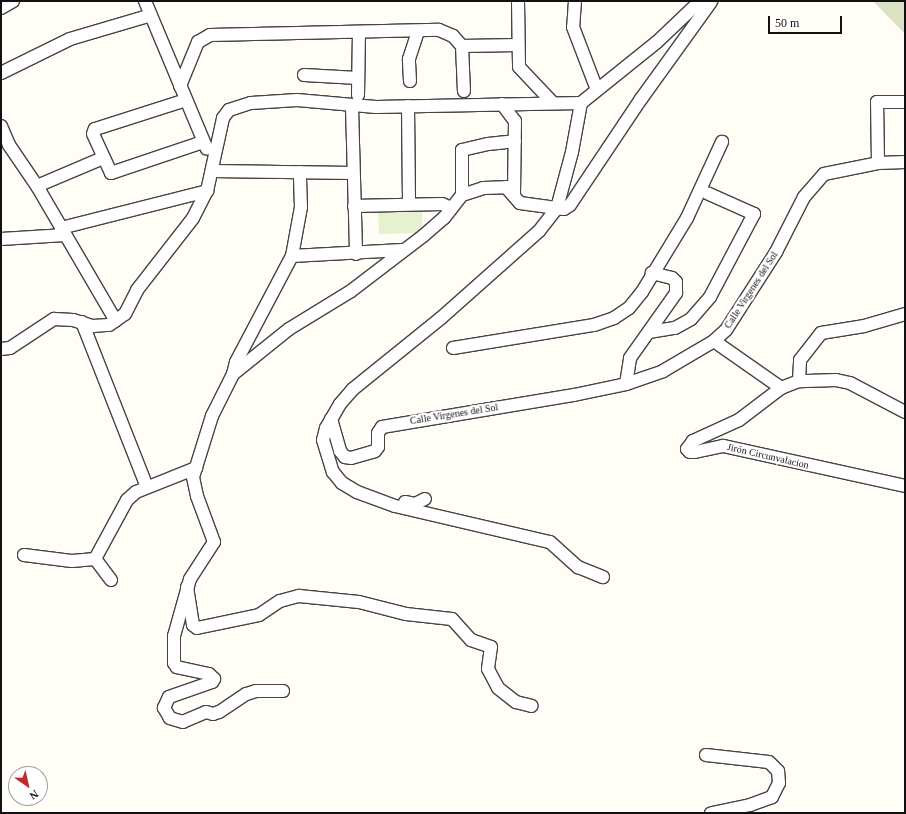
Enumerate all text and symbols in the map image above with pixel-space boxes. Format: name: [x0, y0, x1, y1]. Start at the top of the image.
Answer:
scale bar: [770, 8, 844, 34]
text: 50 m: [775, 16, 799, 30]
street label: Calle Virgenes del Sol: [722, 249, 780, 331]
street label: Calle Virgenes del Sol: [409, 401, 499, 427]
street label: Jirón Circunvalacion: [726, 441, 810, 471]
north arrow: [8, 766, 48, 806]
text: N: [28, 788, 41, 802]

